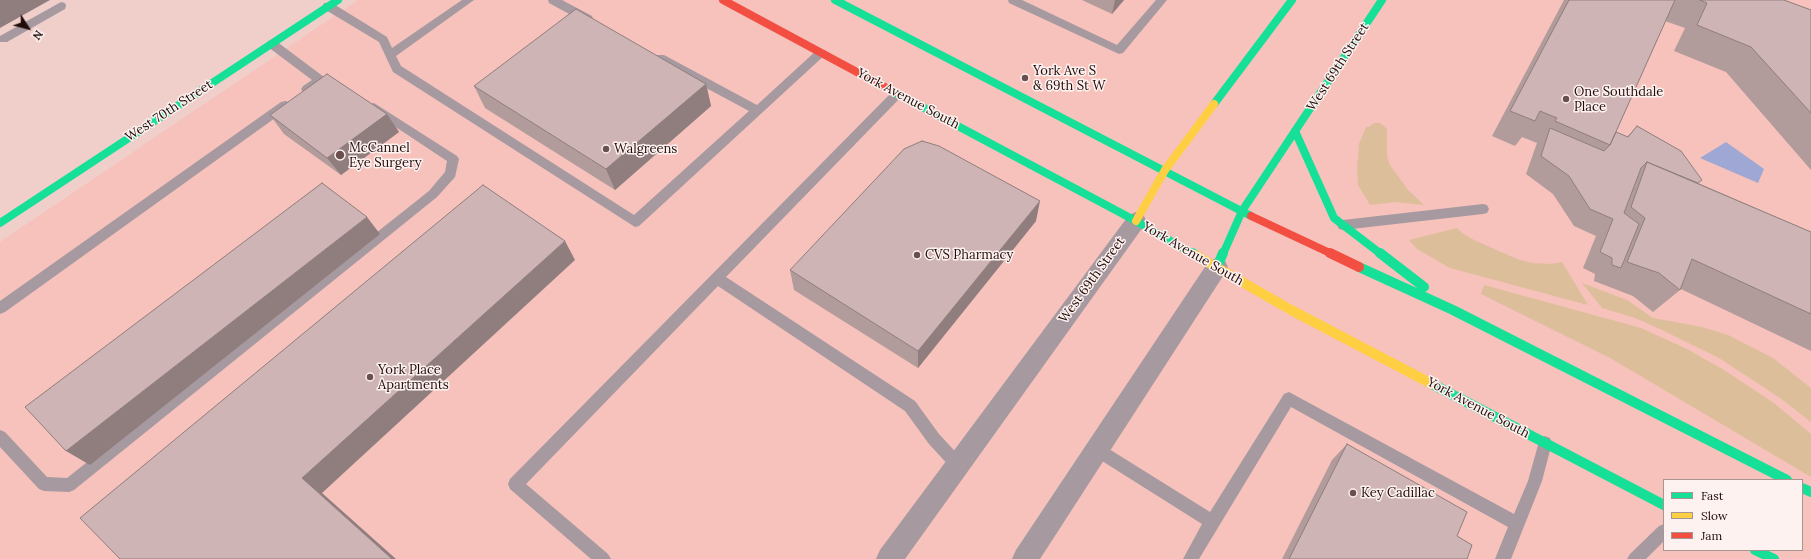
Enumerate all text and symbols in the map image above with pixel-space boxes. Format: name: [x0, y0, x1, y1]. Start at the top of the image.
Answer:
north arrow: [8, 8, 48, 48]
street label: West 69th Street: [1304, 20, 1372, 114]
text: N: [30, 27, 46, 43]
place label: York Ave S & 69th St W: [1033, 63, 1105, 94]
street label: York Avenue South: [854, 65, 962, 133]
marker: York Ave S & 69th St W: [1020, 73, 1030, 83]
street label: West 70th Street: [122, 77, 216, 145]
place label: One Southdale Place: [1574, 84, 1663, 115]
marker: One Southdale Place: [1561, 94, 1571, 104]
place label: McCannel Eye Surgery: [349, 140, 422, 171]
place label: Walgreens: [614, 141, 677, 157]
marker: Walgreens: [601, 144, 611, 154]
marker: McCannel Eye Surgery: [334, 149, 346, 161]
street label: York Avenue South: [1140, 219, 1246, 289]
street label: West 69th Street: [1056, 234, 1128, 326]
place label: CVS Pharmacy: [925, 247, 1013, 263]
marker: CVS Pharmacy: [912, 250, 922, 260]
place label: York Place Apartments: [378, 362, 449, 393]
marker: York Place Apartments: [365, 372, 375, 382]
street label: York Avenue South: [1424, 374, 1532, 442]
legend: [1663, 479, 1803, 551]
place label: Key Cadillac: [1361, 485, 1435, 501]
marker: Key Cadillac: [1348, 488, 1358, 498]
text: Fast: [1701, 488, 1724, 503]
text: Slow: [1701, 508, 1728, 523]
text: Jam: [1701, 528, 1722, 543]

